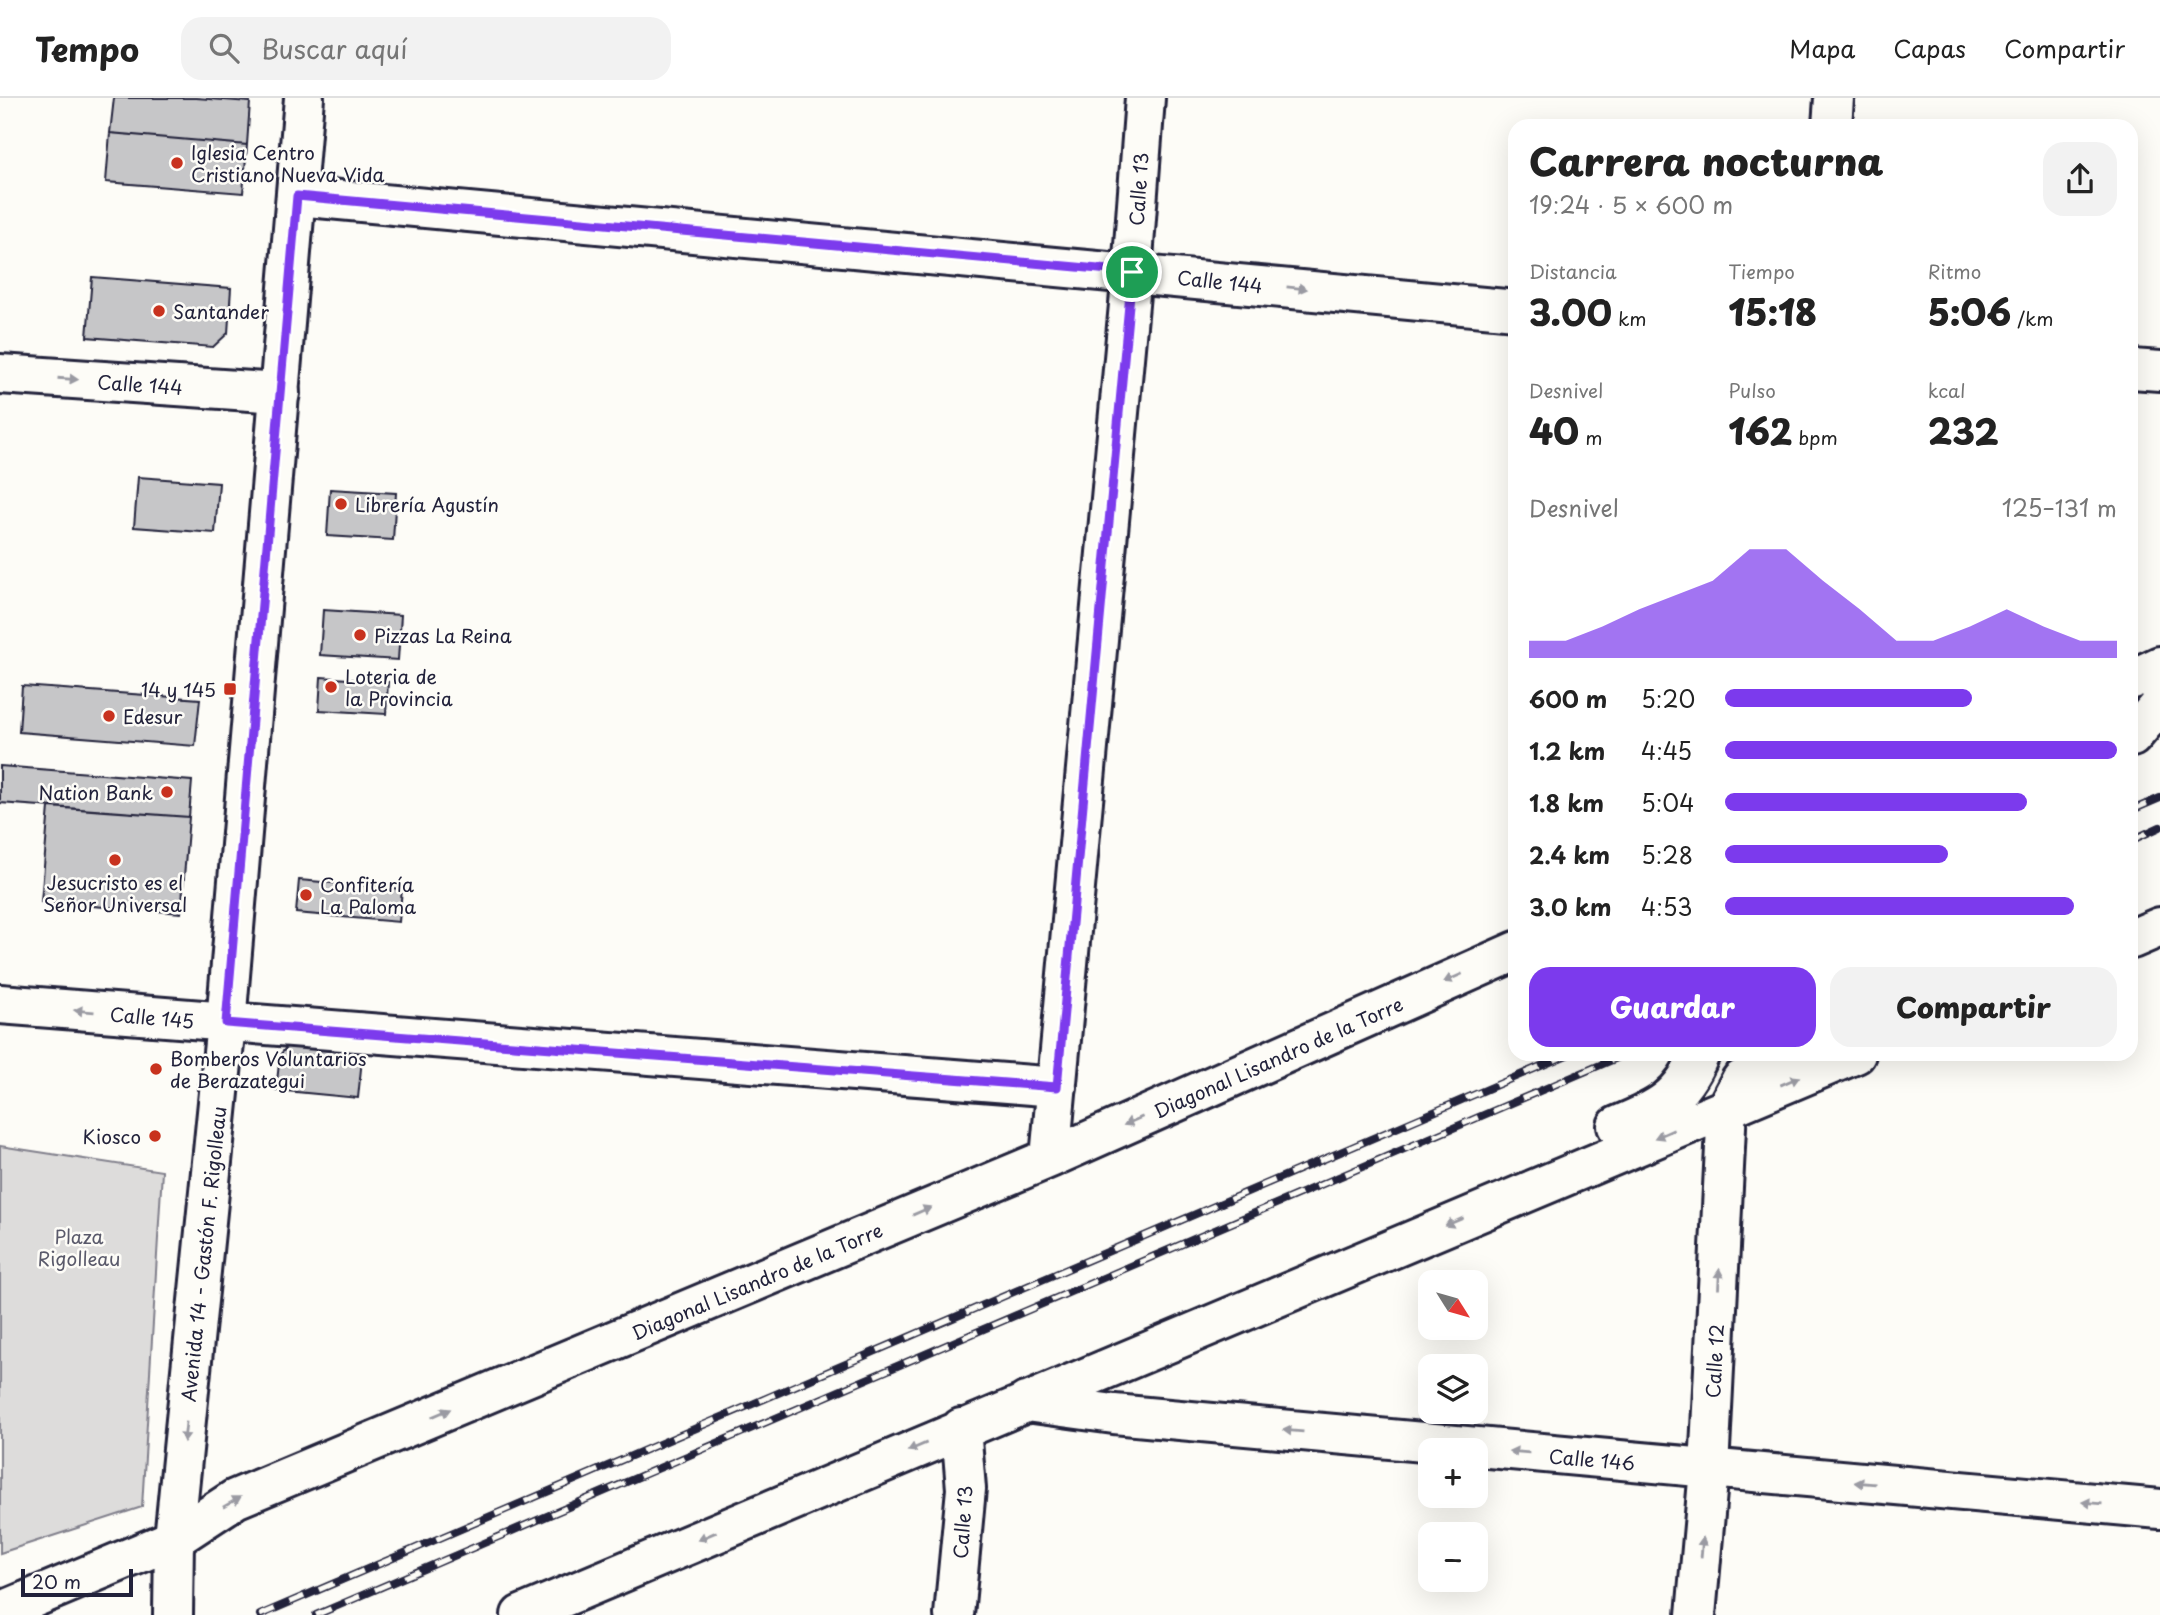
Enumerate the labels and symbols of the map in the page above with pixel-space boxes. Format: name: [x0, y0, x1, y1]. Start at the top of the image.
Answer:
place label: Iglesia Centro Cristiano Nueva Vida: [191, 138, 384, 188]
street label: Calle 13: [1121, 151, 1155, 227]
marker: Iglesia Centro Cristiano Nueva Vida: [169, 155, 185, 171]
pin: [1102, 242, 1162, 302]
street label: Calle 144: [1176, 263, 1264, 299]
one-way arrow: [1287, 283, 1309, 294]
place label: Santander: [173, 297, 269, 325]
marker: Santander: [151, 303, 167, 319]
street label: Calle 144: [96, 367, 184, 401]
one-way arrow: [57, 374, 79, 385]
place label: Librería Agustín: [355, 490, 499, 518]
marker: Librería Agustín: [333, 496, 349, 512]
place label: Pizzas La Reina: [374, 621, 512, 649]
marker: Pizzas La Reina: [352, 627, 368, 643]
place label: Loteria de la Provincia: [345, 662, 453, 712]
place label: 14 y 145: [141, 675, 216, 703]
marker: Loteria de la Provincia: [323, 679, 339, 695]
marker: 14 y 145: [222, 681, 238, 697]
place label: Edesur: [123, 702, 183, 730]
marker: Edesur: [101, 708, 117, 724]
place label: Nation Bank: [39, 778, 153, 806]
marker: Nation Bank: [159, 784, 175, 800]
marker: Jesucristo es el Señor Universal: [107, 852, 123, 868]
place label: Jesucristo es el Señor Universal: [43, 868, 187, 918]
place label: Confitería La Paloma: [320, 870, 416, 920]
marker: Confitería La Paloma: [298, 887, 314, 903]
one-way arrow: [1442, 973, 1463, 984]
street label: Diagonal Lisandro de la Torre: [1149, 989, 1407, 1125]
street label: Calle 145: [109, 999, 195, 1035]
one-way arrow: [73, 1005, 95, 1016]
place label: Bomberos Voluntarios de Berazategui: [170, 1044, 367, 1094]
marker: Bomberos Voluntarios de Berazategui: [148, 1061, 164, 1077]
one-way arrow: [1780, 1075, 1800, 1087]
street label: Avenida 14 - Gastón F. Rigolleau: [174, 1105, 232, 1403]
one-way arrow: [1123, 1116, 1144, 1127]
place label: Kiosco: [82, 1122, 141, 1150]
marker: Kiosco: [147, 1128, 163, 1144]
one-way arrow: [1654, 1128, 1674, 1140]
one-way arrow: [911, 1206, 932, 1217]
street label: Diagonal Lisandro de la Torre: [627, 1215, 887, 1347]
one-way arrow: [1444, 1217, 1465, 1228]
park label: Plaza Rigolleau: [37, 1222, 121, 1272]
one-way arrow: [1713, 1268, 1724, 1290]
north arrow: [1418, 1270, 1488, 1340]
street label: Calle 12: [1698, 1323, 1730, 1399]
one-way arrow: [430, 1407, 451, 1418]
one-way arrow: [179, 1421, 190, 1443]
one-way arrow: [1281, 1425, 1303, 1436]
one-way arrow: [907, 1441, 927, 1453]
street label: Calle 146: [1548, 1441, 1636, 1477]
one-way arrow: [1508, 1446, 1530, 1457]
one-way arrow: [1854, 1477, 1876, 1488]
street label: Calle 13: [945, 1484, 979, 1560]
one-way arrow: [222, 1496, 241, 1508]
one-way arrow: [2081, 1497, 2103, 1508]
one-way arrow: [697, 1531, 718, 1542]
one-way arrow: [1697, 1536, 1708, 1558]
scale bar: [21, 1566, 133, 1598]

